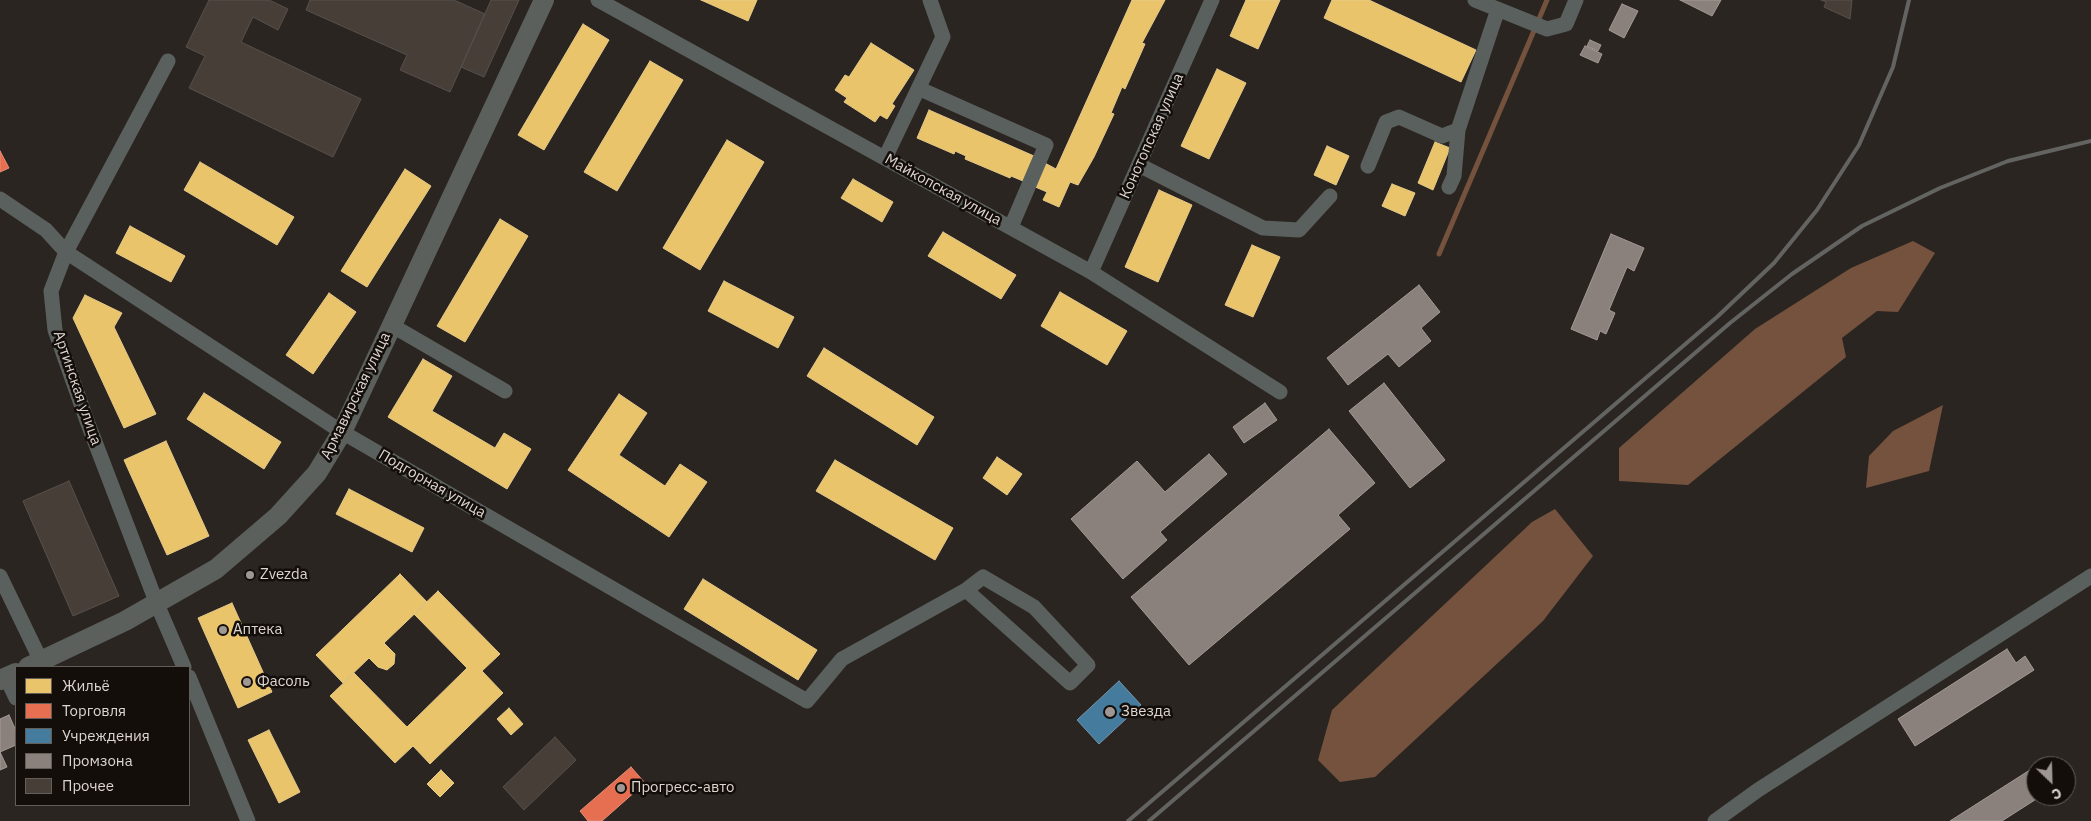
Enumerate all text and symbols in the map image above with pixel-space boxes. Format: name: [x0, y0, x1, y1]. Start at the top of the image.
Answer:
street label: Конотопская улица: [1116, 70, 1188, 202]
street label: Майкопская улица: [881, 150, 1005, 230]
street label: Артинская улица: [49, 329, 105, 447]
street label: Армавирская улица: [317, 329, 395, 463]
street label: Подгорная улица: [375, 446, 489, 522]
place label: Zvezda: [260, 566, 308, 584]
marker: Zvezda: [244, 569, 256, 581]
place label: Аптека: [233, 621, 282, 639]
marker: Аптека: [217, 624, 229, 636]
legend: [15, 666, 190, 806]
place label: Фасоль: [257, 673, 310, 691]
text: Жильё: [62, 676, 110, 695]
marker: Фасоль: [241, 676, 253, 688]
text: Торговля: [62, 701, 126, 720]
place label: Звезда: [1121, 703, 1171, 721]
marker: Звезда: [1103, 705, 1117, 719]
text: Учреждения: [62, 726, 150, 745]
text: Промзона: [62, 751, 133, 770]
north arrow: [2026, 756, 2076, 806]
text: Прочее: [62, 776, 114, 795]
place label: Прогресс-авто: [631, 779, 734, 797]
marker: Прогресс-авто: [615, 782, 627, 794]
text: С: [2049, 784, 2065, 804]

